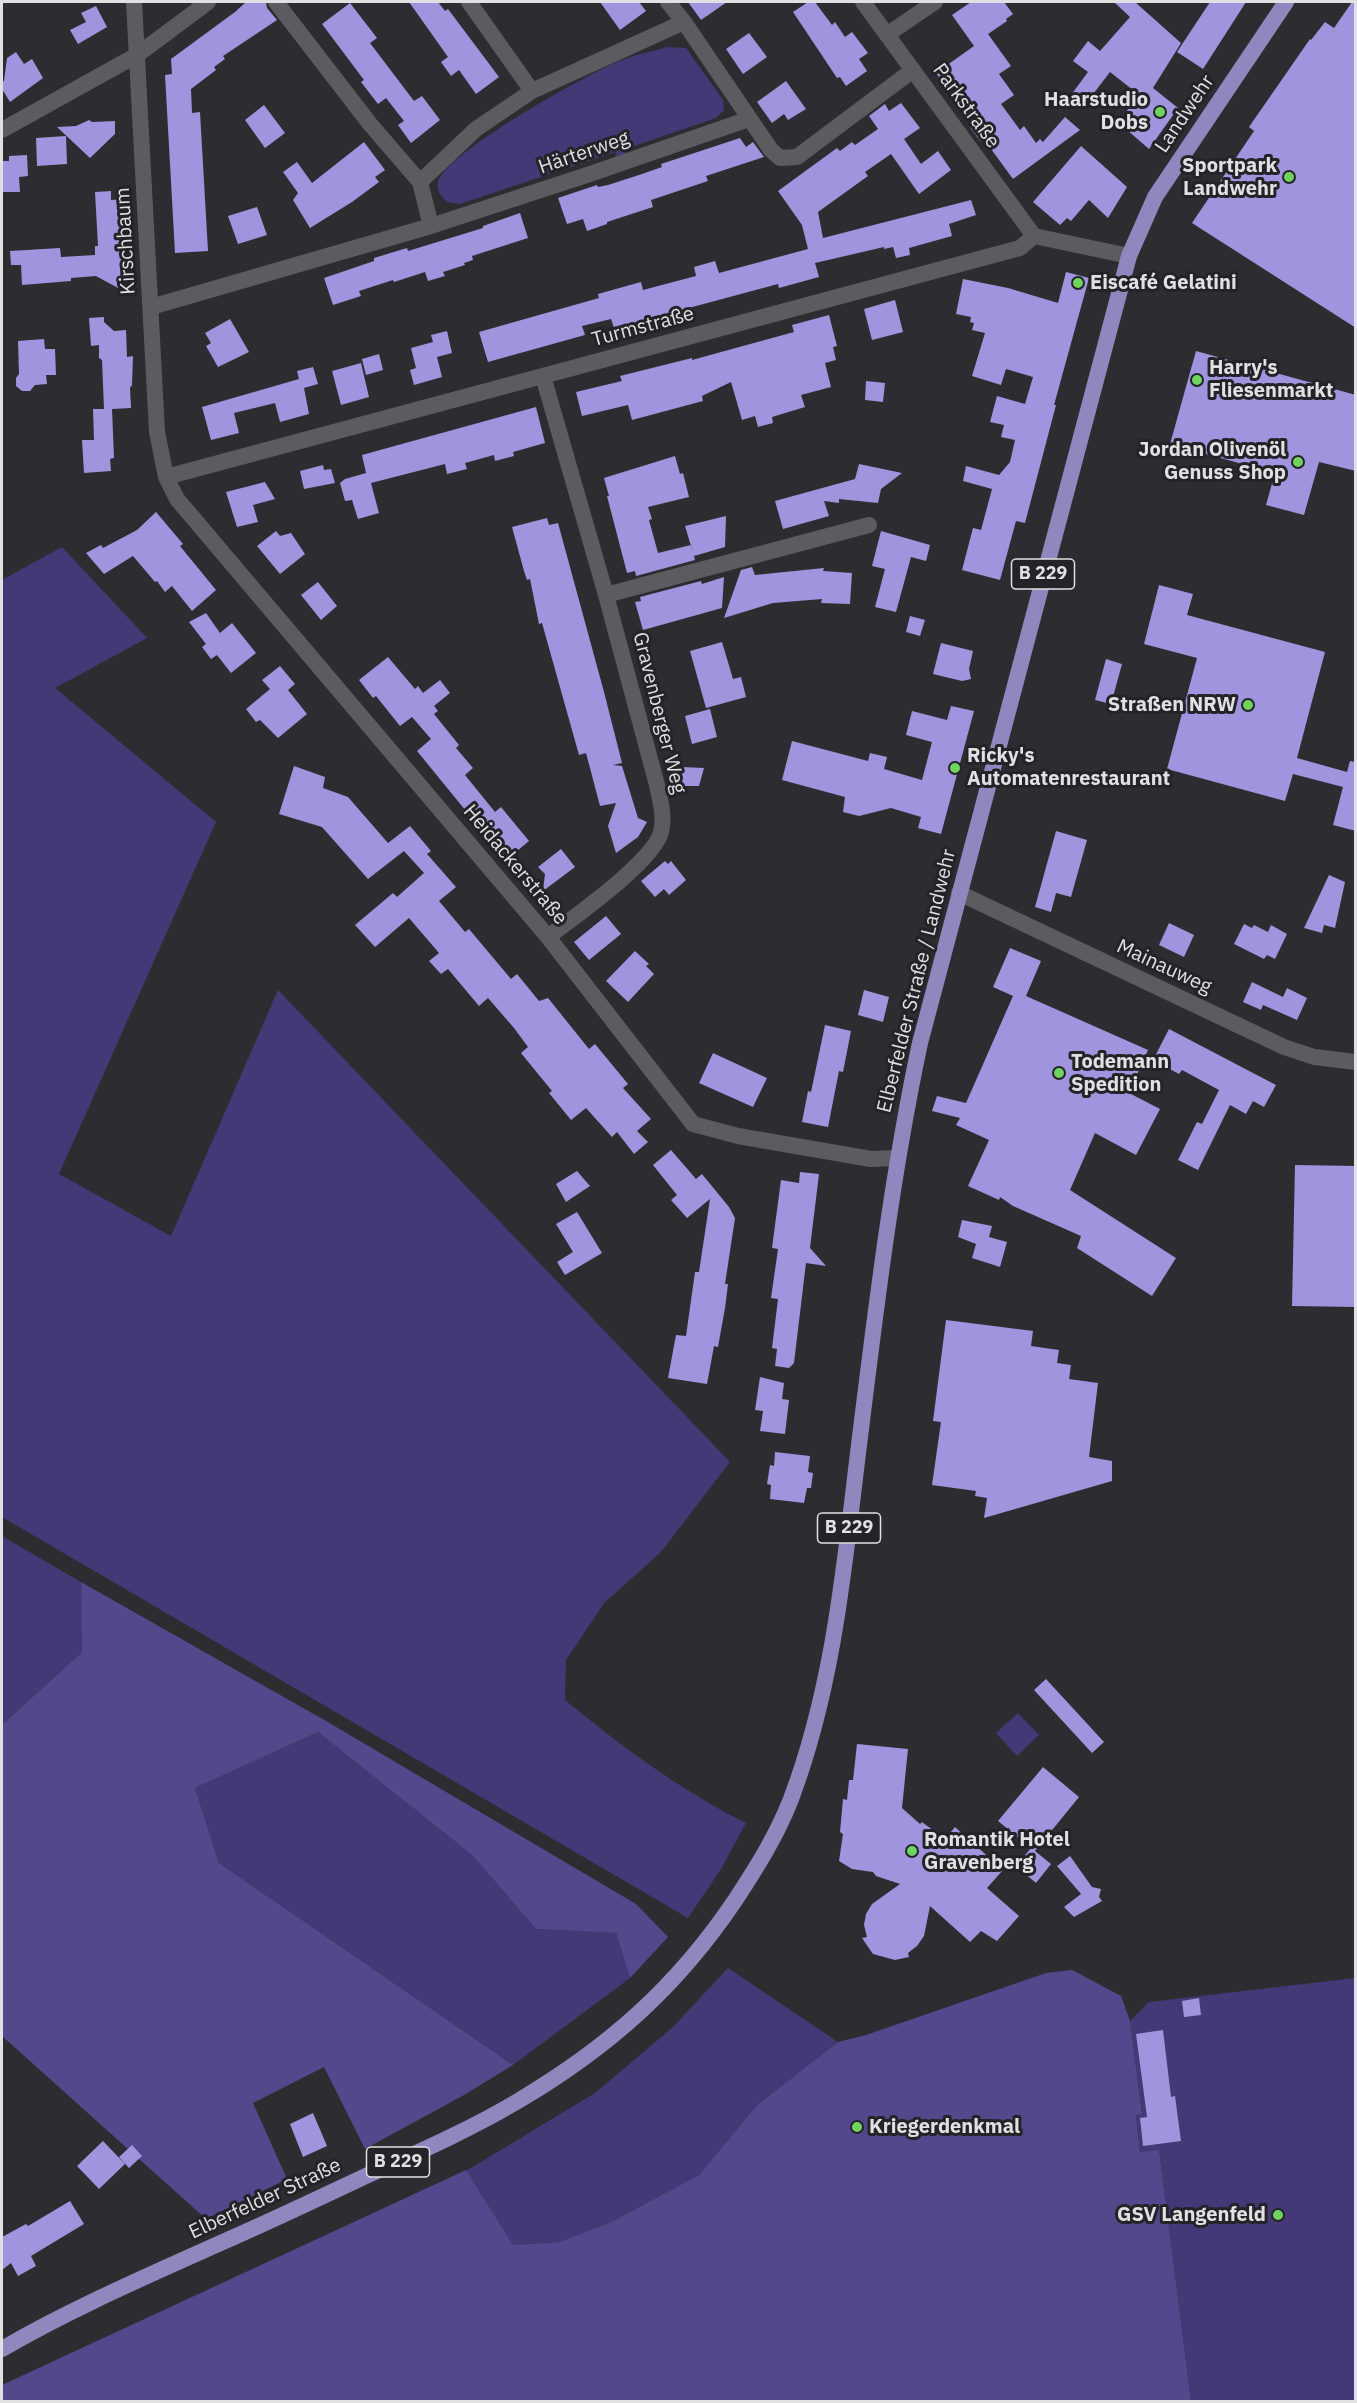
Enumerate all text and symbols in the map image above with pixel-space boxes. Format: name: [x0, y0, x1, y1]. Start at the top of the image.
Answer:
street label: Parkstraße: [927, 59, 1005, 153]
street label: Landwehr: [1150, 71, 1220, 157]
place label: Haarstudio Dobs: [1044, 88, 1148, 135]
marker: Haarstudio Dobs: [1153, 105, 1167, 119]
street label: Härterweg: [535, 126, 633, 180]
place label: Sportpark Landwehr: [1182, 154, 1277, 201]
marker: Sportpark Landwehr: [1282, 170, 1296, 184]
street label: Kirschbaum: [111, 187, 141, 295]
place label: Eiscafé Gelatini: [1090, 271, 1237, 295]
marker: Eiscafé Gelatini: [1071, 276, 1085, 290]
street label: Turmstraße: [589, 302, 697, 352]
place label: Harry's Fliesenmarkt: [1209, 356, 1333, 403]
marker: Harry's Fliesenmarkt: [1190, 373, 1204, 387]
place label: Jordan Olivenöl Genuss Shop: [1138, 438, 1286, 485]
marker: Jordan Olivenöl Genuss Shop: [1291, 455, 1305, 469]
road number: B 229: [1012, 559, 1074, 589]
street label: Gravenberger Weg: [627, 630, 691, 796]
place label: Straßen NRW: [1108, 693, 1236, 717]
marker: Straßen NRW: [1241, 698, 1255, 712]
place label: Ricky's Automatenrestaurant: [967, 744, 1170, 791]
marker: Ricky's Automatenrestaurant: [948, 761, 962, 775]
street label: Heidackerstraße: [458, 800, 572, 930]
street label: Elberfelder Straße / Landwehr: [873, 847, 961, 1115]
street label: Mainauweg: [1113, 935, 1215, 999]
place label: Todemann Spedition: [1071, 1050, 1169, 1097]
marker: Todemann Spedition: [1052, 1066, 1066, 1080]
road number: B 229: [818, 1513, 880, 1543]
place label: Romantik Hotel Gravenberg: [924, 1828, 1070, 1875]
marker: Romantik Hotel Gravenberg: [905, 1844, 919, 1858]
place label: Kriegerdenkmal: [869, 2115, 1020, 2139]
marker: Kriegerdenkmal: [850, 2120, 864, 2134]
road number: B 229: [366, 2147, 430, 2177]
street label: Elberfelder Straße: [185, 2153, 345, 2245]
place label: GSV Langenfeld: [1117, 2203, 1266, 2227]
marker: GSV Langenfeld: [1271, 2208, 1285, 2222]

